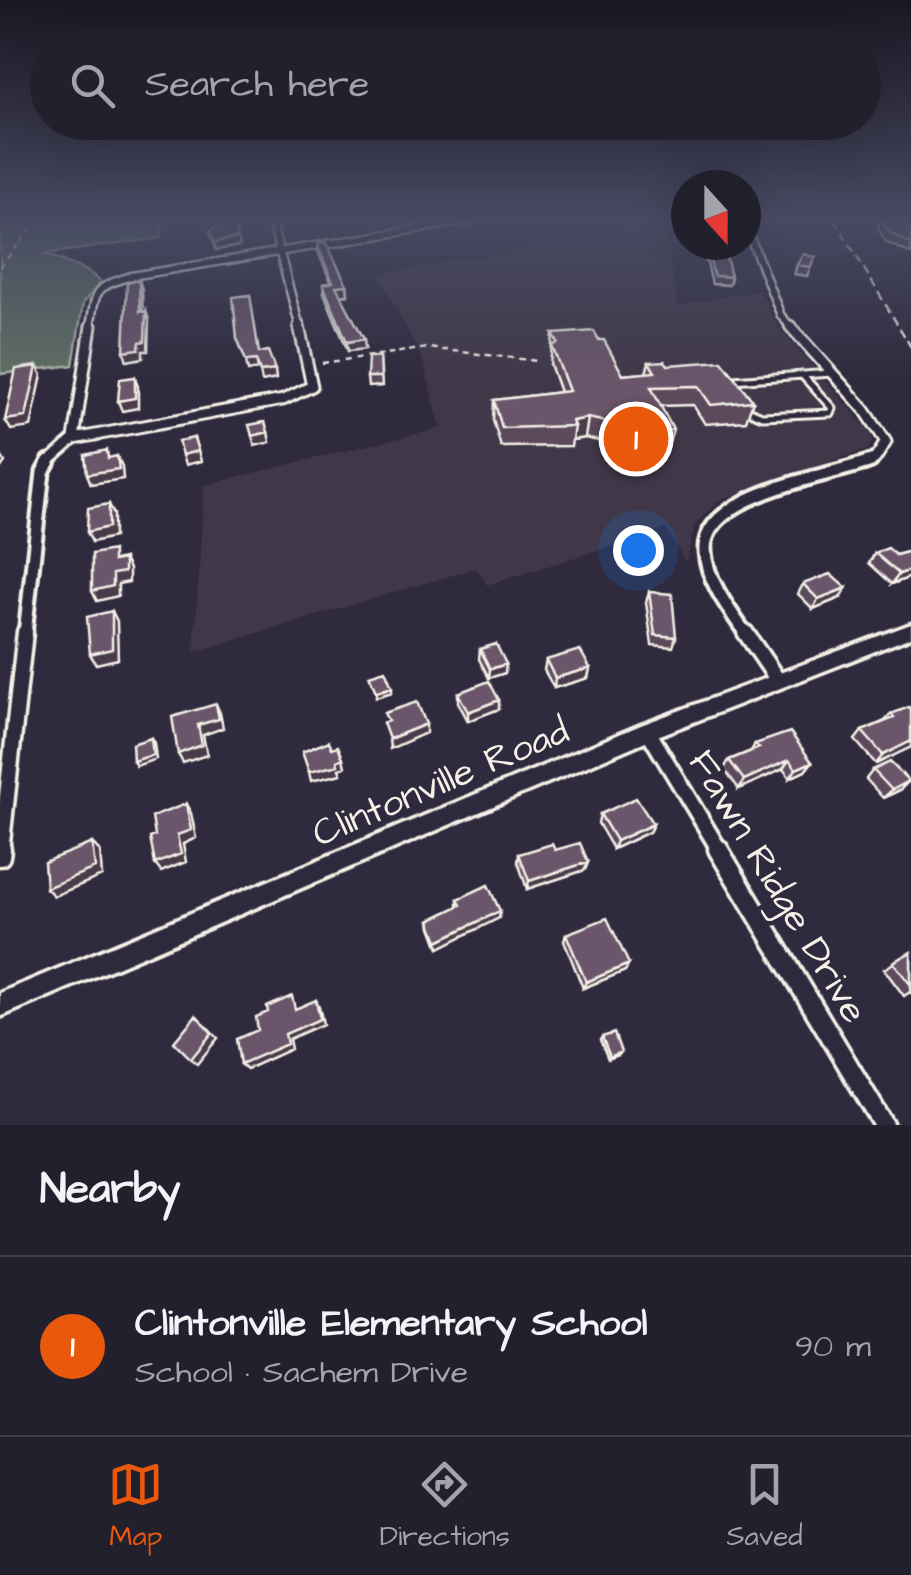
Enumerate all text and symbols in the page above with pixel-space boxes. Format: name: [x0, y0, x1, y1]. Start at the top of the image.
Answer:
search box: [30, 30, 881, 140]
icon: search: [65, 58, 120, 113]
text: Search here: [145, 59, 369, 111]
north arrow: [671, 170, 761, 260]
pin: 1: [604, 402, 668, 476]
your location: [613, 525, 664, 576]
street label: Clintonville Road: [305, 705, 577, 860]
street label: Fawn Ridge Drive: [675, 741, 879, 1033]
text: Nearby: [40, 1161, 180, 1219]
text: Clintonville Elementary School: [135, 1298, 647, 1350]
text: 1: [70, 1324, 75, 1369]
text: 90 m: [795, 1324, 871, 1369]
text: School · Sachem Drive: [135, 1350, 468, 1395]
tab: Map: [108, 1457, 163, 1556]
tab: Directions: [380, 1457, 510, 1556]
tab: Saved: [726, 1457, 803, 1556]

